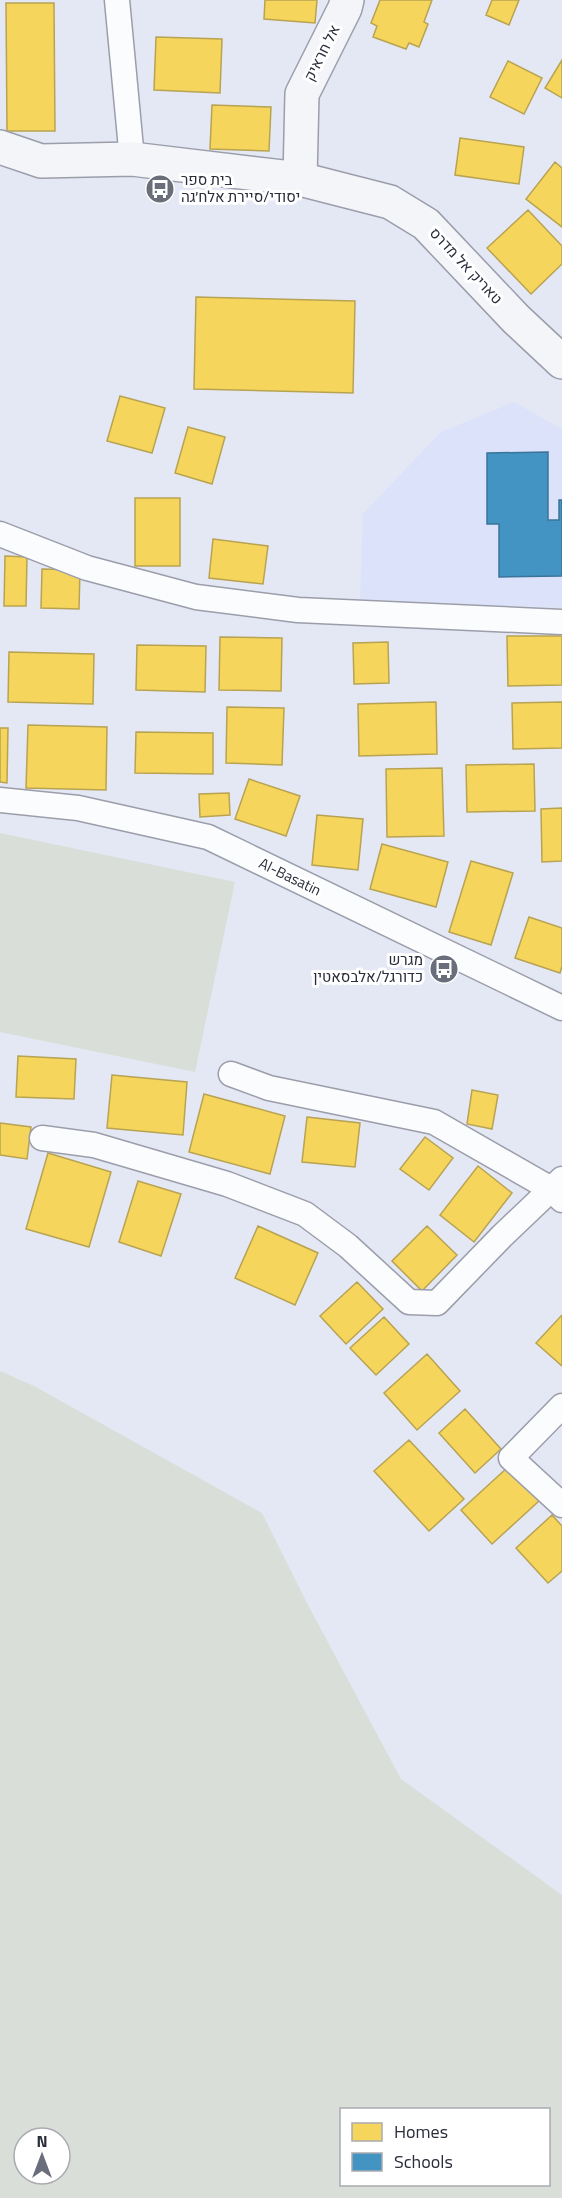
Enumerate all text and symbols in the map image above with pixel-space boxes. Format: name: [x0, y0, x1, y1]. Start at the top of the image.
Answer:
street label: אל חראיק: [298, 21, 346, 85]
place label: בית ספר יסודי/סיירת אלח׳גה: [181, 168, 300, 208]
bus stop icon: בית ספר יסודי/סיירת אלח׳גה: [144, 173, 176, 205]
street label: טאריק אל מדרס: [424, 222, 508, 309]
street label: Al-Basatin: [255, 852, 325, 902]
place label: מגרש כדורגל/אלבסאטין: [313, 948, 423, 988]
bus stop icon: מגרש כדורגל/אלבסאטין: [428, 953, 460, 985]
legend: [340, 2108, 550, 2186]
text: Homes: [394, 2118, 448, 2145]
north arrow: [12, 2126, 72, 2186]
text: N: [36, 2129, 48, 2153]
text: Schools: [394, 2148, 453, 2175]

